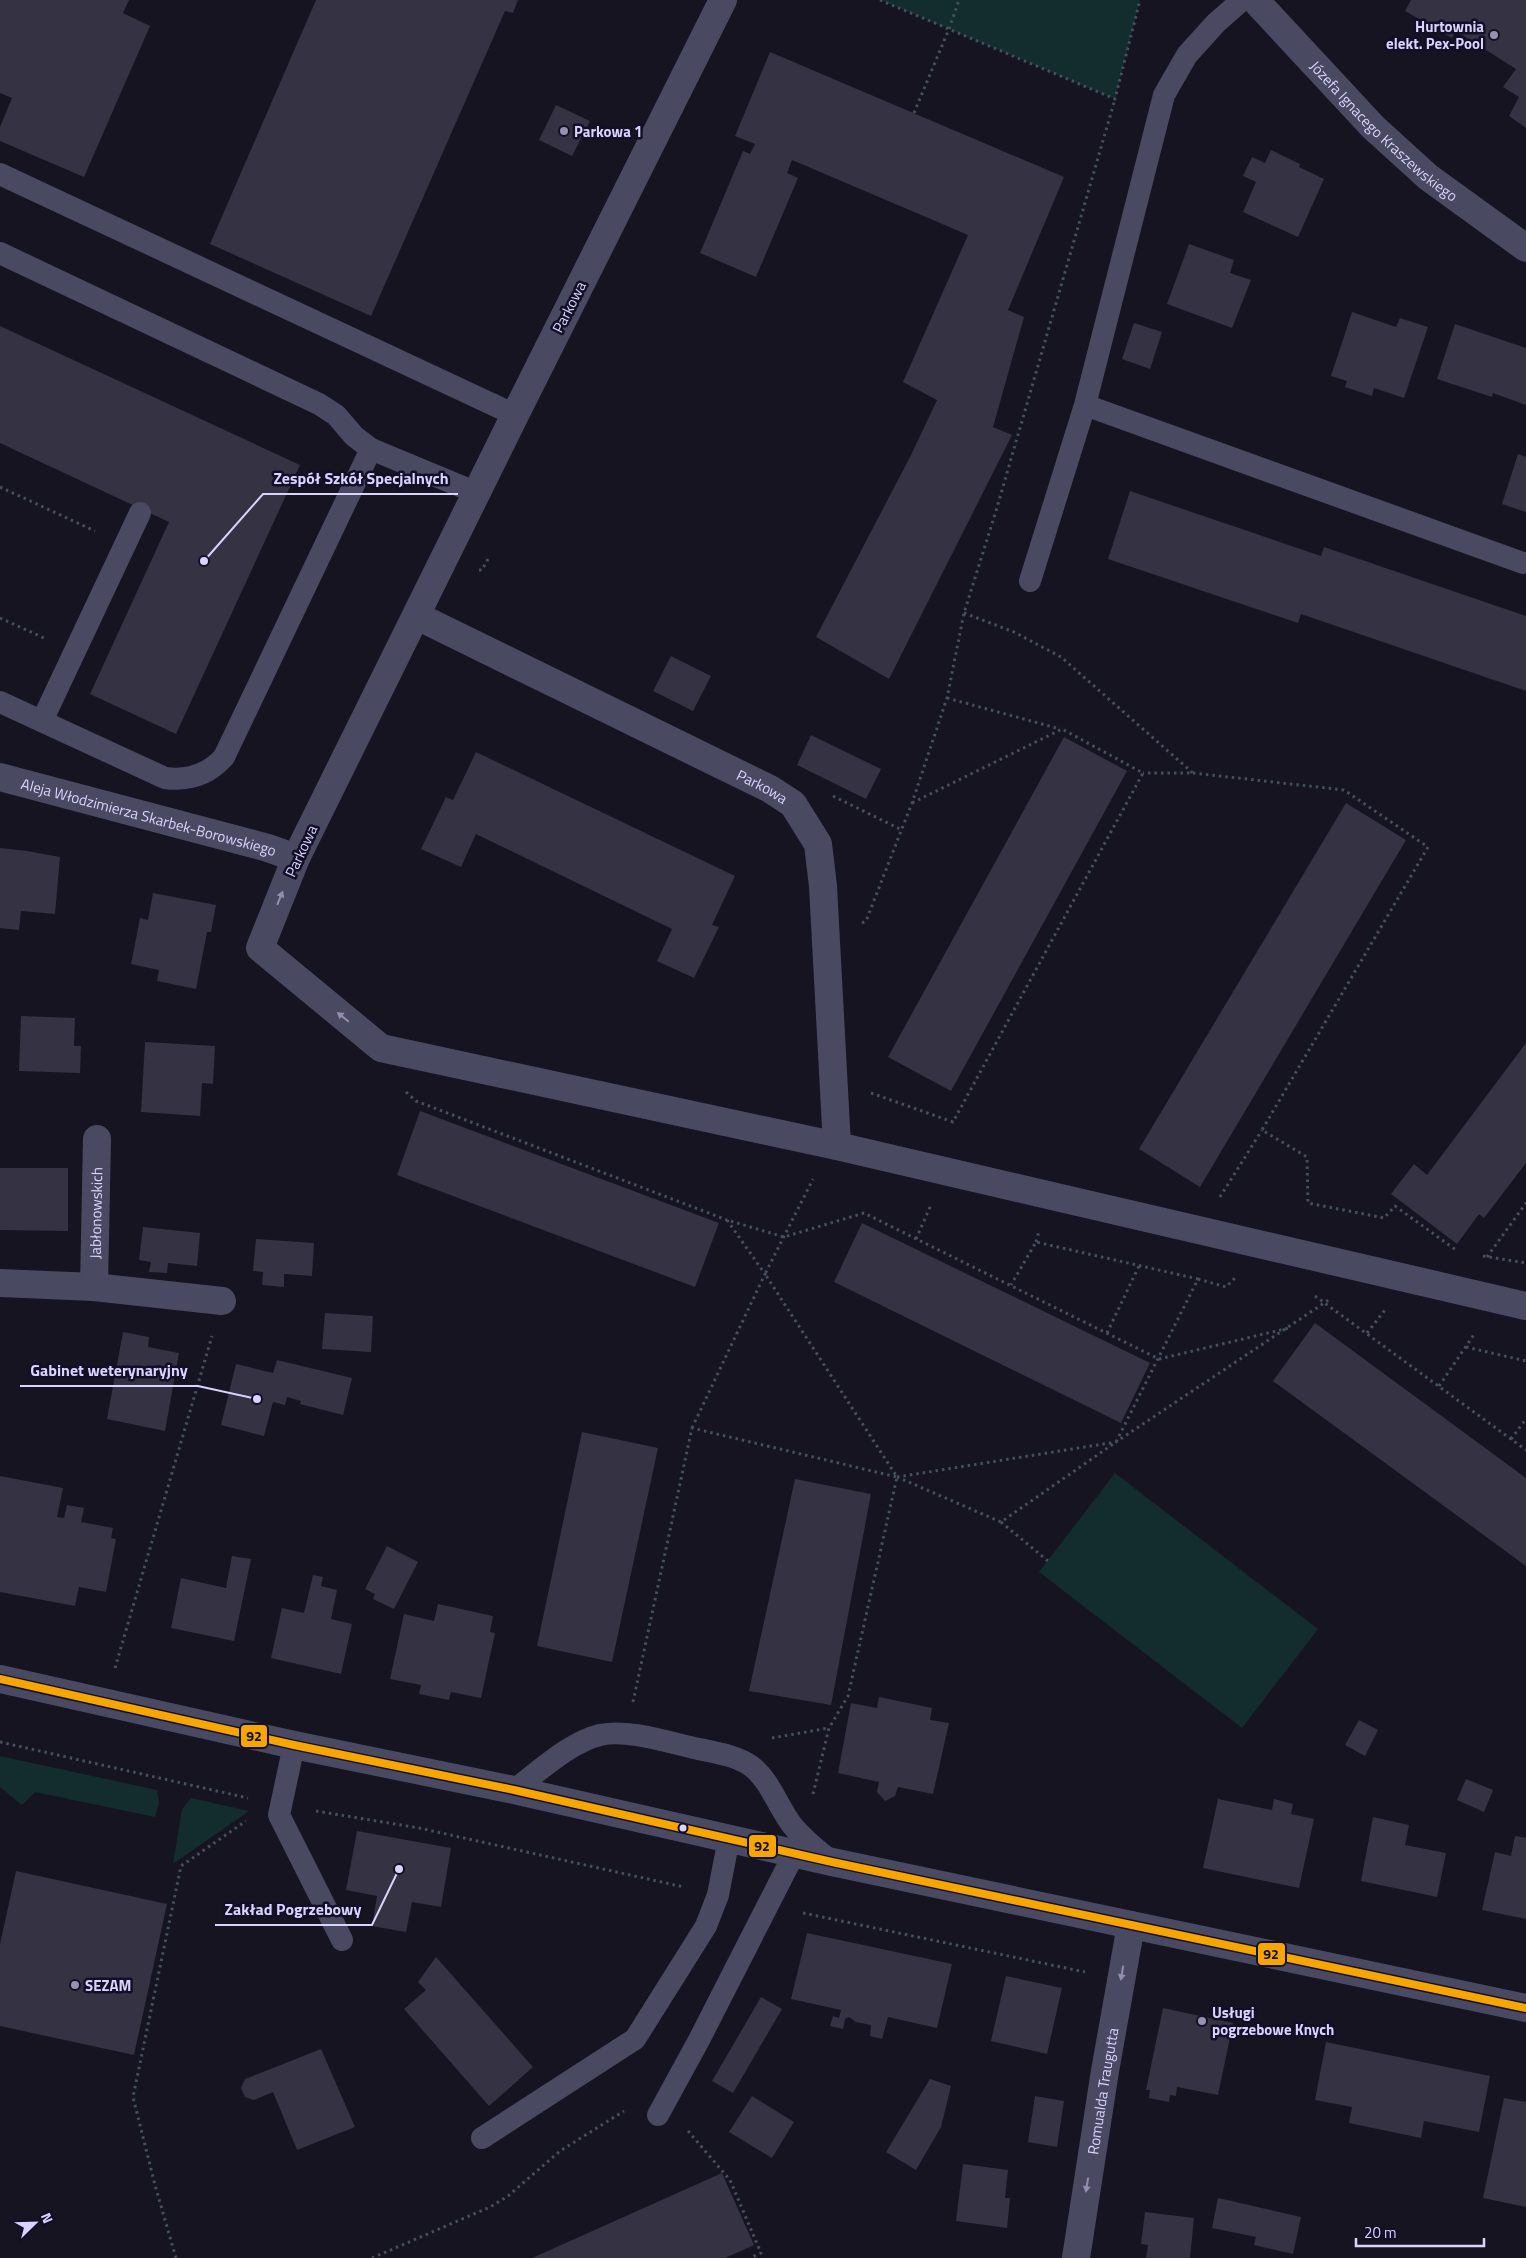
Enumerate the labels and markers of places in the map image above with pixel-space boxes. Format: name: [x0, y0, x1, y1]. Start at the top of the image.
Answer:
place label: Hurtownia elekt. Pex-Pool: [1386, 15, 1484, 55]
marker: Hurtownia elekt. Pex-Pool: [1488, 29, 1500, 41]
place label: Parkowa 1: [574, 120, 643, 143]
marker: Parkowa 1: [558, 125, 570, 137]
callout: Zespół Szkół Specjalnych: [263, 463, 458, 494]
callout: Gabinet weterynaryjny: [20, 1355, 198, 1386]
unlabelled marker: [678, 1823, 688, 1833]
callout: Zakład Pogrzebowy: [215, 1894, 372, 1925]
place label: SEZAM: [85, 1974, 131, 1997]
marker: SEZAM: [69, 1979, 81, 1991]
place label: Usługi pogrzebowe Knych: [1212, 2001, 1334, 2041]
marker: Usługi pogrzebowe Knych: [1196, 2015, 1208, 2027]

